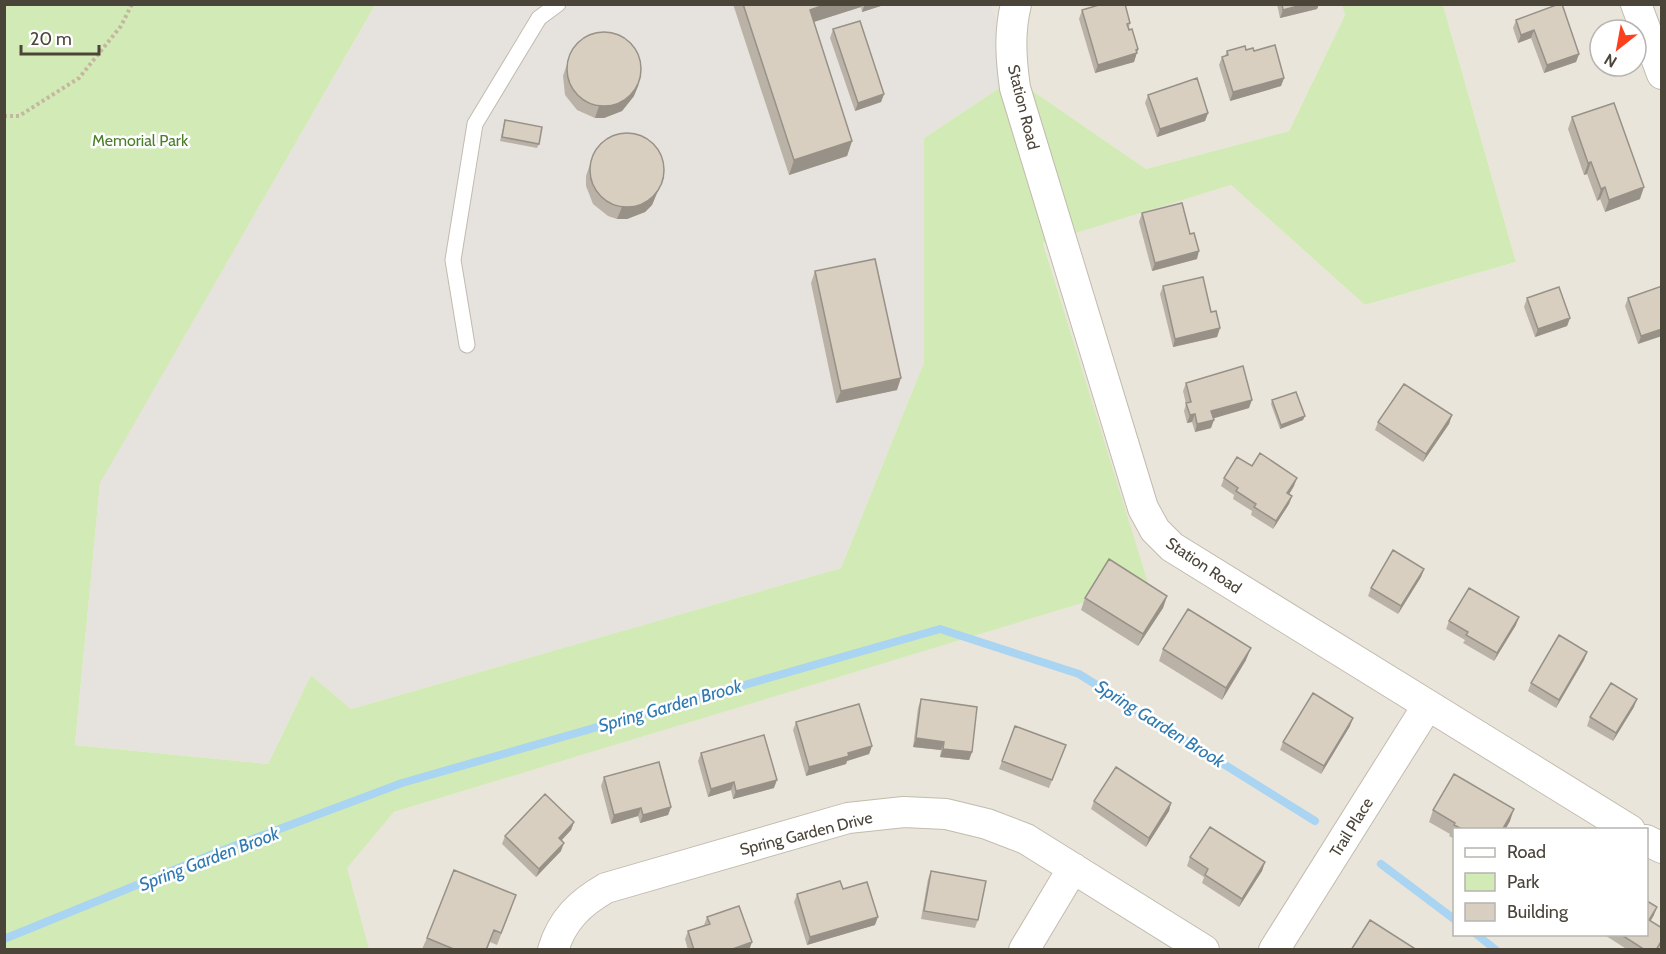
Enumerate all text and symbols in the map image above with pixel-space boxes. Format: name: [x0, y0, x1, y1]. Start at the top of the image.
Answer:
scale bar: [21, 18, 99, 56]
north arrow: [1588, 18, 1648, 78]
text: 20 m: [30, 28, 72, 50]
text: N: [1601, 49, 1620, 71]
street label: Station Road: [1004, 63, 1043, 152]
park label: Memorial Park: [92, 131, 189, 150]
street label: Station Road: [1162, 533, 1245, 598]
water label: Spring Garden Brook: [596, 675, 745, 737]
water label: Spring Garden Brook: [1091, 675, 1230, 773]
street label: Trail Place: [1326, 794, 1377, 860]
street label: Spring Garden Drive: [738, 808, 874, 859]
water label: Spring Garden Brook: [136, 822, 283, 896]
legend: [1453, 828, 1648, 936]
text: Road: [1507, 841, 1546, 863]
text: Park: [1507, 871, 1540, 893]
text: Building: [1507, 901, 1569, 923]

